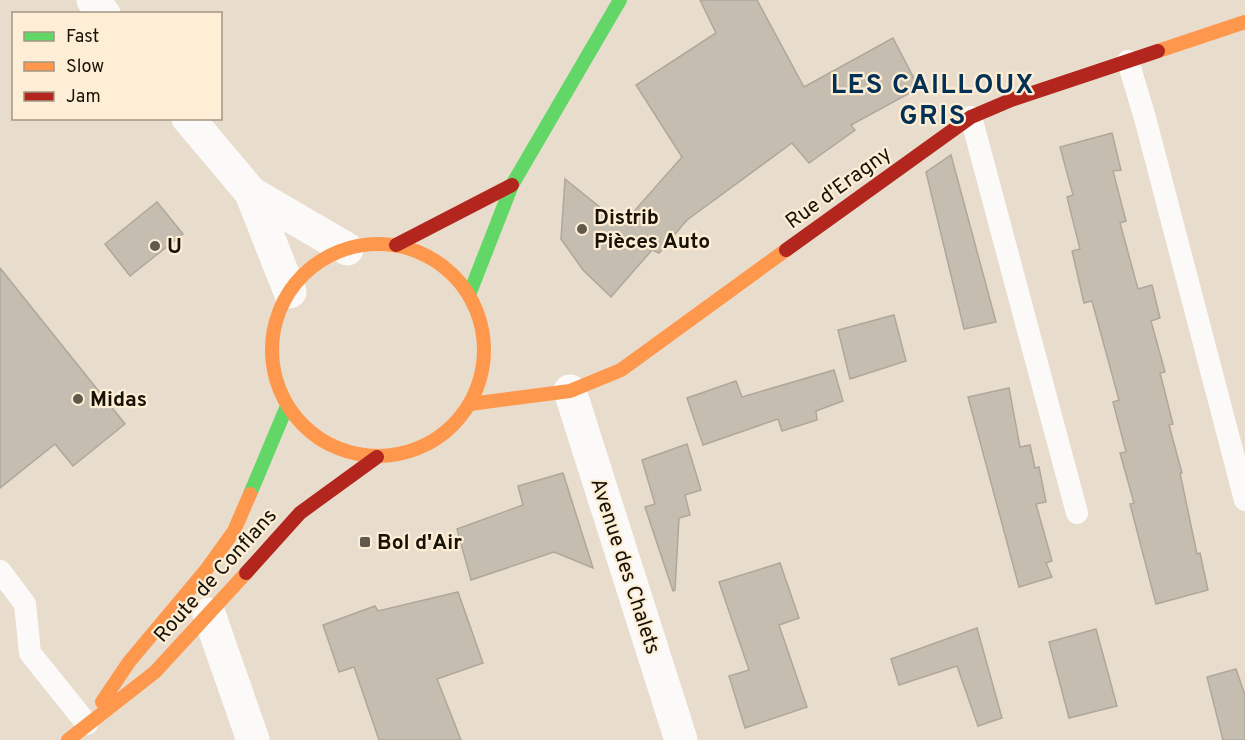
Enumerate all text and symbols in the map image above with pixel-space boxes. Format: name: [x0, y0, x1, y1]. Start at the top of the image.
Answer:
legend: [12, 12, 222, 120]
text: Fast: [66, 26, 99, 49]
text: Slow: [66, 56, 104, 79]
district label: LES CAILLOUX GRIS: [831, 69, 1035, 134]
text: Jam: [66, 86, 101, 109]
street label: Rue d'Eragny: [781, 141, 897, 236]
place label: Distrib Pièces Auto: [594, 205, 710, 256]
marker: Distrib Pièces Auto: [575, 222, 589, 236]
place label: U: [167, 234, 182, 261]
marker: U: [148, 239, 162, 253]
place label: Midas: [90, 387, 147, 414]
marker: Midas: [71, 392, 85, 406]
street label: Avenue des Chalets: [583, 475, 666, 658]
street label: Route de Conflans: [149, 503, 284, 649]
place label: Bol d'Air: [377, 530, 462, 557]
marker: Bol d'Air: [358, 535, 372, 549]

